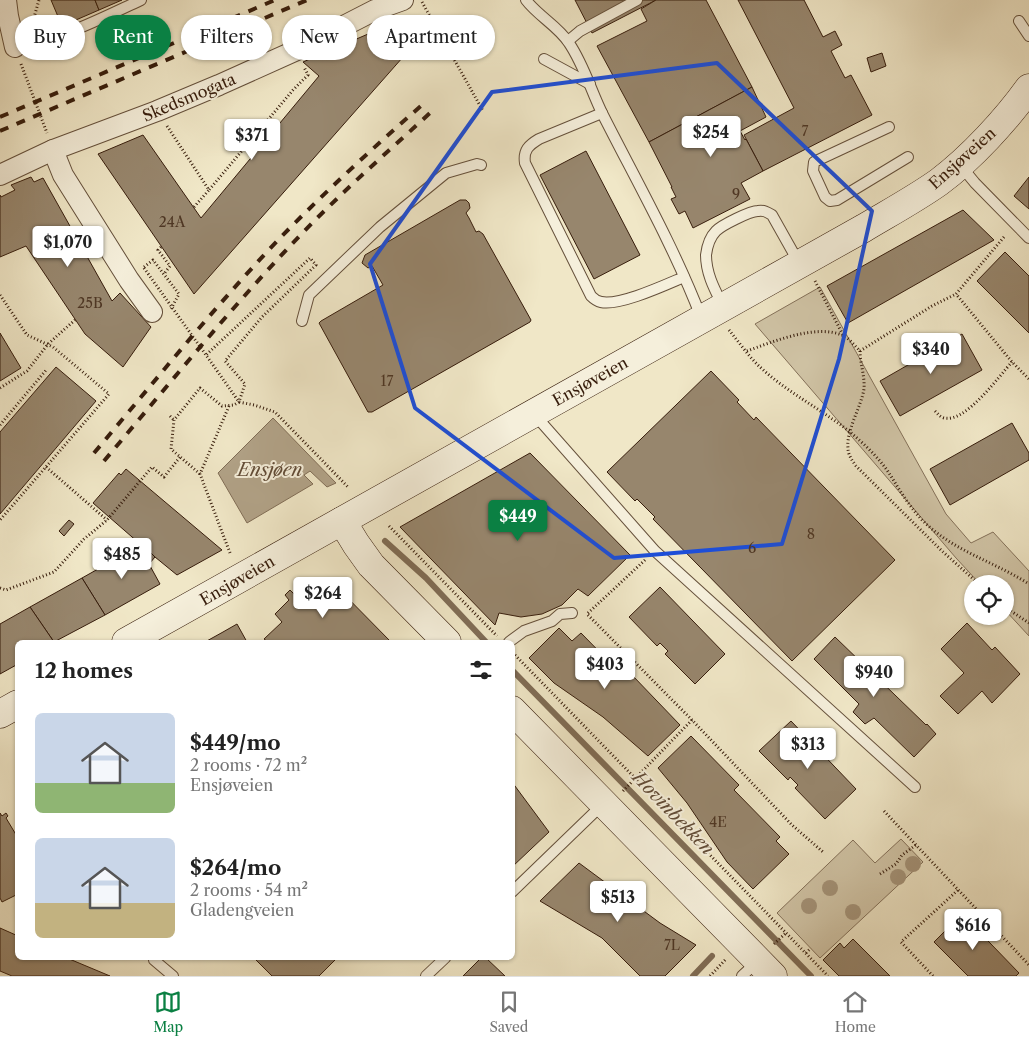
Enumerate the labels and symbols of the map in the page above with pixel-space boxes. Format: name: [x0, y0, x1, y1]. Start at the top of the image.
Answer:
street label: Skedsmogata: [139, 68, 239, 126]
pin: $254: [681, 116, 741, 158]
pin: $371: [222, 119, 282, 161]
house number: 7: [802, 122, 809, 140]
street label: Ensjøveien: [924, 123, 1000, 193]
house number: 9: [732, 185, 740, 203]
house number: 24A: [159, 213, 186, 231]
pin: $1,070: [27, 226, 109, 268]
house number: 25B: [77, 294, 103, 312]
pin: $340: [901, 332, 961, 375]
street label: Ensjøveien: [549, 352, 631, 410]
house number: 17: [381, 372, 393, 390]
water label: Ensjøen: [236, 459, 303, 481]
pin: $449: [488, 500, 548, 542]
house number: 8: [807, 525, 815, 543]
pin: $485: [92, 538, 152, 580]
house number: 6: [748, 539, 756, 557]
street label: Ensjøveien: [196, 551, 278, 609]
pin: $264: [293, 576, 353, 619]
pin: $403: [575, 648, 635, 690]
pin: $940: [844, 656, 904, 698]
pin: $313: [778, 728, 838, 770]
water label: Hovinbekken: [626, 765, 719, 860]
house number: 4E: [709, 813, 727, 831]
pin: $513: [588, 880, 648, 923]
pin: $616: [943, 908, 1003, 951]
house number: 7L: [664, 936, 680, 954]

